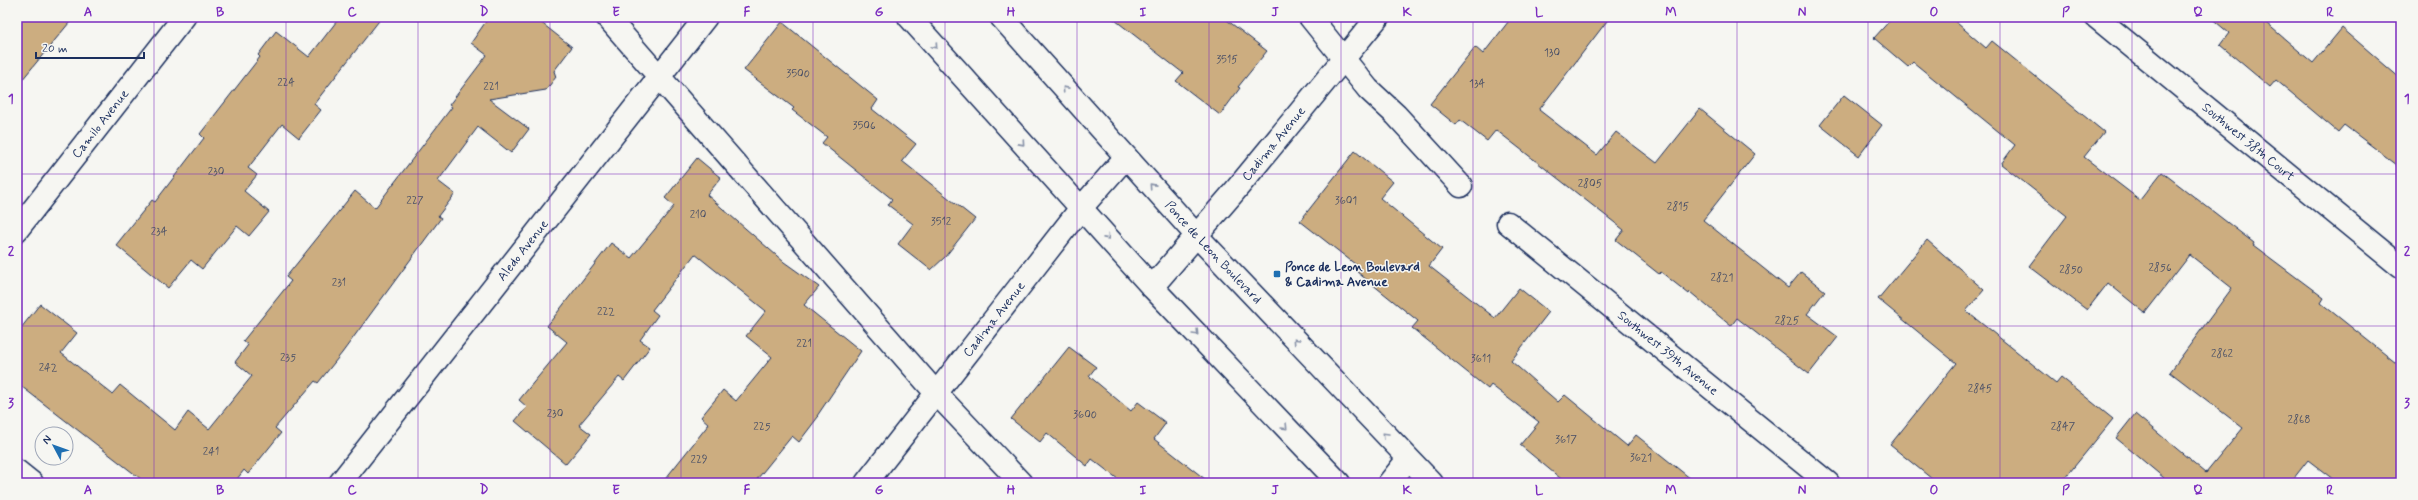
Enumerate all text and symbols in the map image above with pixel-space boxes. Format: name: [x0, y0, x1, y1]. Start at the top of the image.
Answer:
text: A: [84, 4, 92, 21]
text: B: [216, 4, 225, 21]
text: C: [347, 4, 357, 21]
text: D: [480, 4, 489, 21]
text: E: [612, 4, 620, 21]
text: F: [744, 4, 751, 21]
text: G: [875, 4, 884, 21]
text: H: [1007, 4, 1016, 21]
text: I: [1140, 4, 1147, 21]
text: J: [1271, 4, 1279, 21]
text: K: [1402, 4, 1412, 21]
text: L: [1535, 4, 1544, 21]
text: M: [1665, 4, 1677, 21]
text: N: [1798, 4, 1807, 21]
text: O: [1930, 4, 1939, 21]
text: P: [2062, 4, 2070, 21]
text: Q: [2193, 4, 2203, 21]
text: R: [2326, 4, 2334, 21]
scale bar: [36, 34, 144, 60]
text: 20 m: [42, 41, 68, 57]
one-way arrow: [930, 41, 938, 49]
house number: 130: [1544, 46, 1560, 60]
house number: 3515: [1216, 53, 1238, 67]
house number: 3500: [786, 67, 810, 81]
house number: 224: [277, 76, 295, 90]
house number: 134: [1469, 77, 1486, 91]
house number: 221: [483, 80, 499, 94]
street label: Camilo Avenue: [68, 86, 133, 162]
one-way arrow: [1063, 86, 1070, 94]
text: 1: [8, 91, 14, 108]
text: 1: [2404, 91, 2410, 108]
street label: Southwest 38th Court: [2199, 99, 2298, 185]
street label: Cadima Avenue: [1238, 103, 1309, 185]
house number: 3506: [852, 119, 876, 133]
one-way arrow: [1017, 138, 1024, 146]
house number: 230: [208, 165, 224, 179]
house number: 2805: [1578, 177, 1603, 191]
one-way arrow: [1149, 183, 1157, 191]
house number: 227: [406, 194, 424, 208]
house number: 3601: [1335, 194, 1357, 208]
street label: Ponce de Leon Boulevard: [1161, 197, 1266, 308]
house number: 2815: [1667, 200, 1690, 214]
house number: 210: [690, 208, 706, 222]
house number: 3512: [931, 215, 952, 229]
street label: Aledo Avenue: [493, 216, 552, 285]
house number: 234: [151, 225, 168, 239]
one-way arrow: [1102, 233, 1109, 240]
text: 2: [8, 243, 15, 260]
text: 2: [2404, 243, 2411, 260]
place label: Ponce de Leon Boulevard & Cadima Avenue: [1285, 259, 1420, 291]
house number: 2856: [2148, 261, 2172, 275]
house number: 2850: [2059, 263, 2083, 277]
marker: Ponce de Leon Boulevard & Cadima Avenue: [1272, 269, 1282, 279]
house number: 2821: [1711, 271, 1734, 285]
house number: 231: [332, 276, 346, 290]
street label: Cadima Avenue: [959, 278, 1029, 360]
house number: 222: [597, 305, 615, 319]
street label: Southwest 39th Avenue: [1614, 307, 1722, 399]
house number: 2825: [1775, 314, 1800, 328]
one-way arrow: [1191, 328, 1198, 336]
house number: 221: [796, 337, 812, 351]
one-way arrow: [1293, 338, 1301, 346]
house number: 2862: [2211, 347, 2234, 361]
house number: 235: [280, 351, 296, 365]
house number: 3611: [1471, 352, 1491, 366]
house number: 242: [39, 361, 58, 375]
house number: 2845: [1968, 382, 1993, 396]
text: 3: [8, 395, 14, 412]
text: 3: [2404, 395, 2410, 412]
house number: 230: [547, 407, 563, 421]
house number: 3600: [1073, 408, 1097, 422]
house number: 2868: [2288, 413, 2310, 427]
house number: 225: [753, 420, 771, 434]
house number: 2847: [2051, 420, 2076, 434]
one-way arrow: [1280, 422, 1288, 430]
north arrow: [34, 426, 74, 466]
one-way arrow: [1383, 432, 1390, 440]
text: N: [40, 433, 55, 447]
house number: 3617: [1555, 433, 1577, 447]
house number: 241: [203, 445, 219, 459]
house number: 3621: [1630, 451, 1652, 465]
house number: 229: [691, 453, 708, 467]
text: A: [84, 482, 92, 499]
text: B: [216, 482, 225, 499]
text: C: [347, 482, 357, 499]
text: D: [480, 482, 489, 499]
text: E: [612, 482, 620, 499]
text: F: [744, 482, 751, 499]
text: G: [875, 482, 884, 499]
text: H: [1007, 482, 1016, 499]
text: I: [1140, 482, 1147, 499]
text: J: [1271, 482, 1279, 499]
text: K: [1402, 482, 1412, 499]
text: L: [1535, 482, 1544, 499]
text: M: [1665, 482, 1677, 499]
text: N: [1798, 482, 1807, 499]
text: O: [1930, 482, 1939, 499]
text: P: [2062, 482, 2070, 499]
text: Q: [2193, 482, 2203, 499]
text: R: [2326, 482, 2334, 499]

